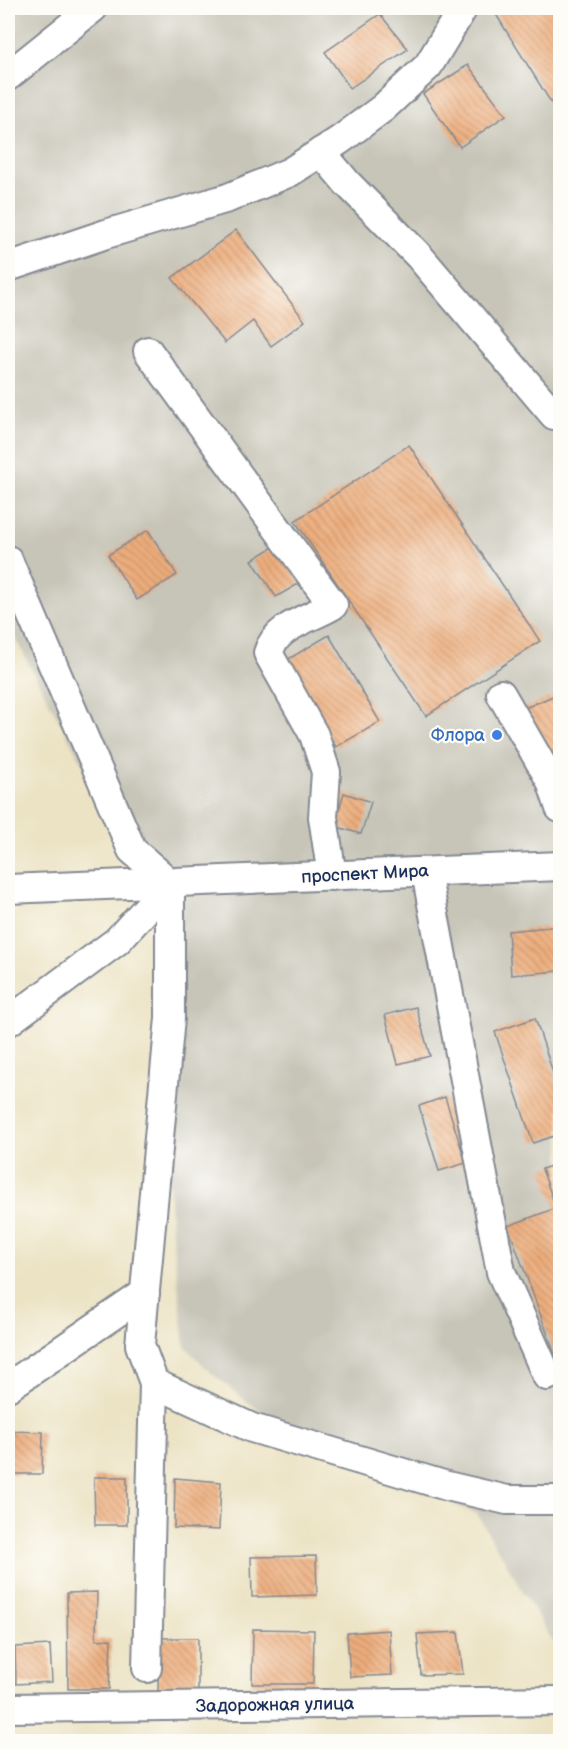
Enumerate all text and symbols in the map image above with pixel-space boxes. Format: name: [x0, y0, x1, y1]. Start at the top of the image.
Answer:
place label: Флора: [431, 725, 485, 746]
marker: Флора: [490, 728, 504, 742]
street label: проспект Мира: [301, 860, 430, 888]
street label: Задорожная улица: [195, 1693, 355, 1717]

